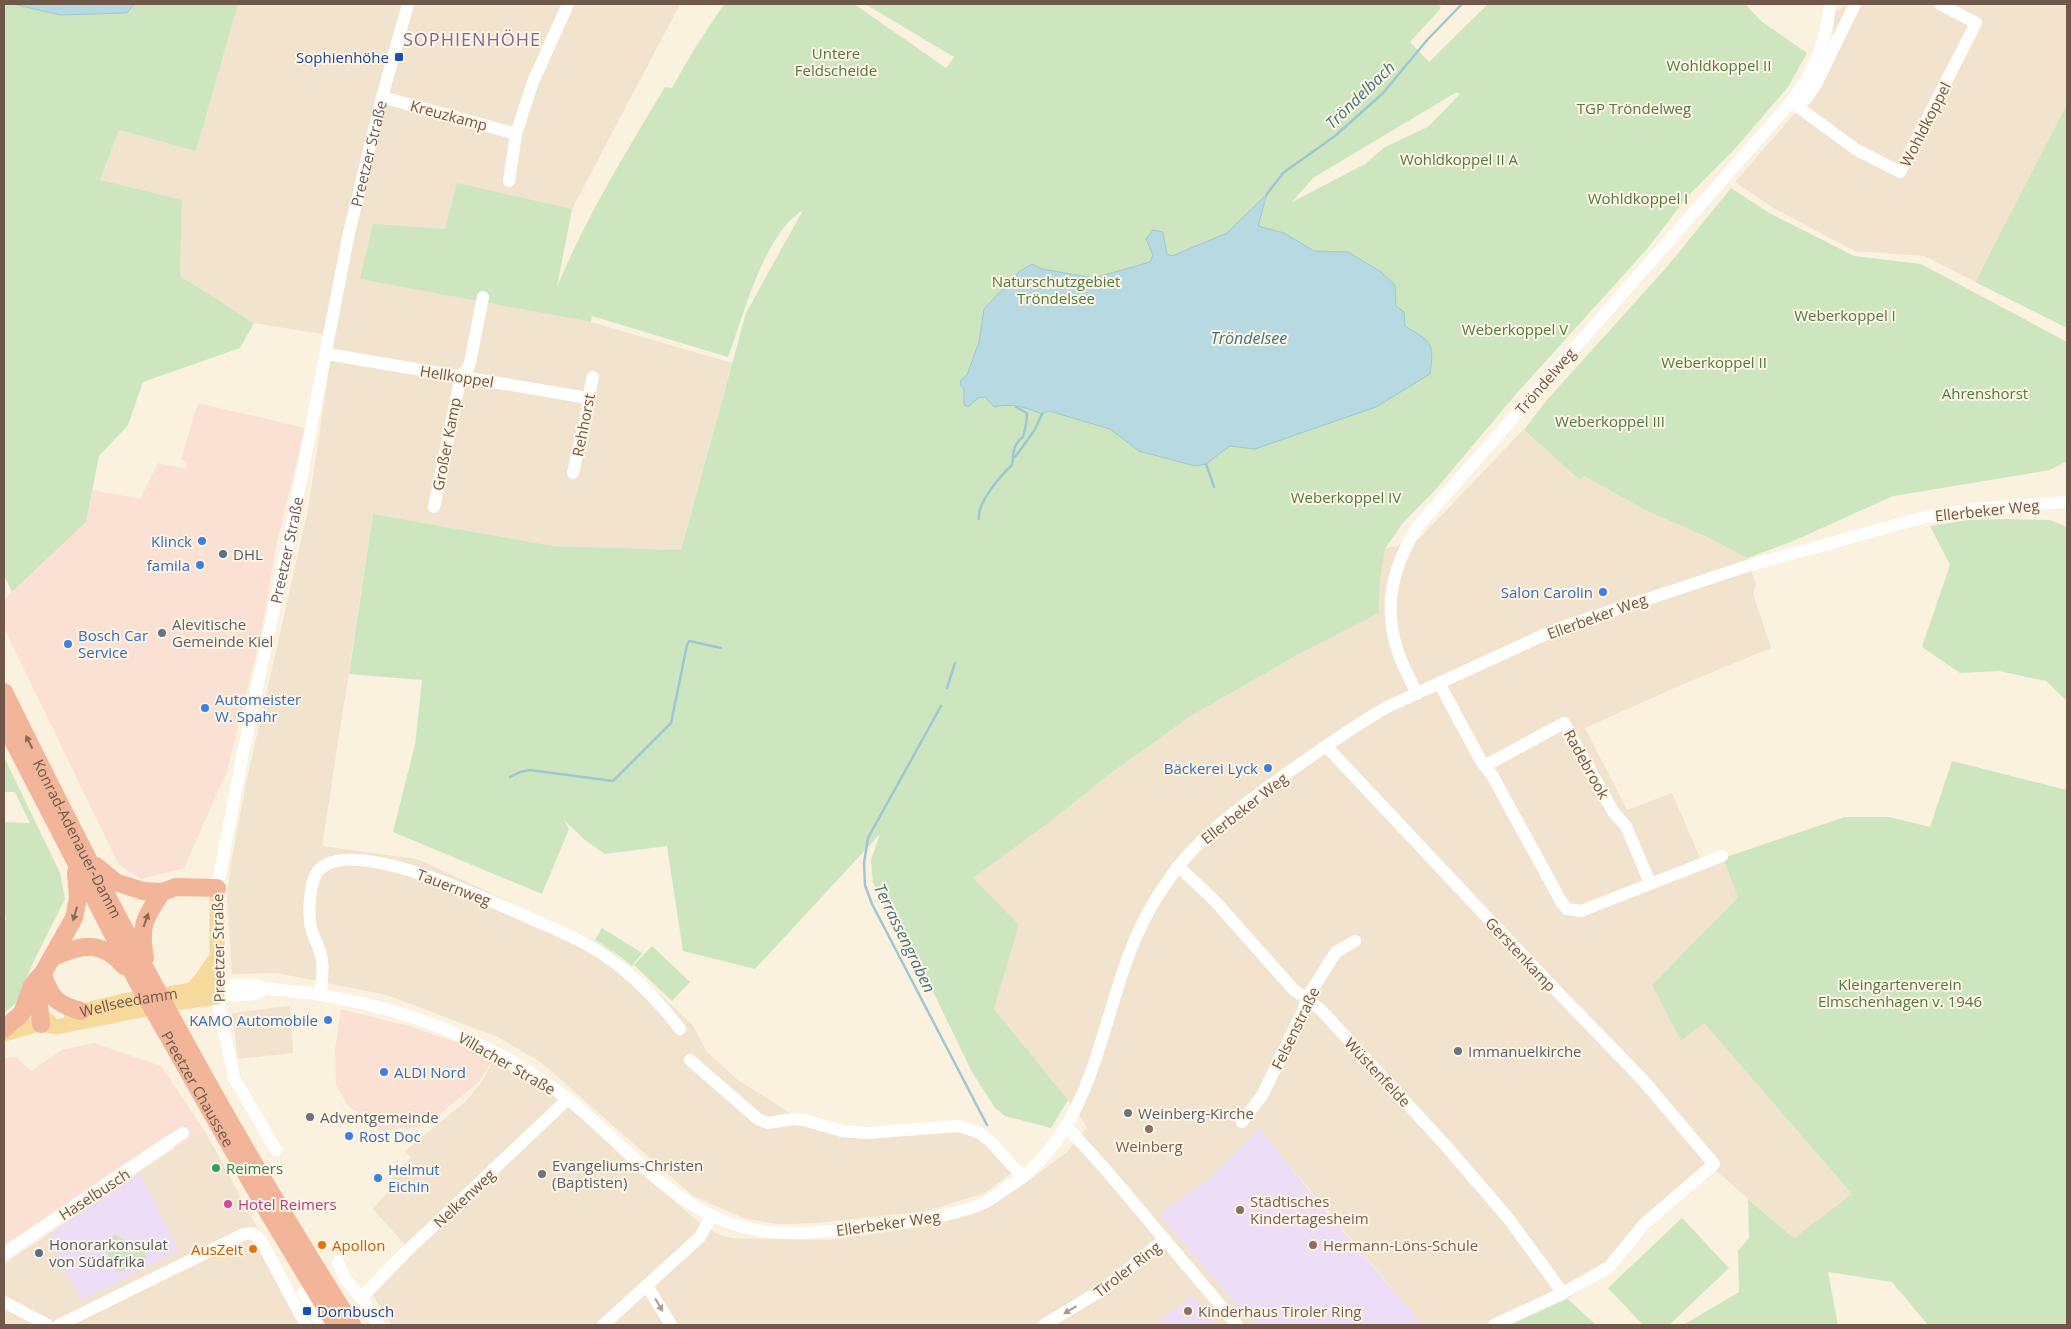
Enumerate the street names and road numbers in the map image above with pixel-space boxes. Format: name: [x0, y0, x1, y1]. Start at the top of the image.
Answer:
street label: Wohldkoppel: [1895, 78, 1955, 170]
street label: Kreuzkamp: [408, 95, 490, 135]
street label: Preetzer Straße: [346, 98, 391, 209]
street label: Tröndelweg: [1510, 343, 1580, 419]
street label: Hellkoppel: [419, 360, 495, 392]
street label: Rehhorst: [567, 392, 599, 458]
street label: Großer Kamp: [427, 396, 465, 492]
street label: Preetzer Straße: [265, 495, 307, 605]
street label: Ellerbeker Weg: [1934, 495, 2040, 525]
street label: Ellerbeker Weg: [1544, 589, 1650, 643]
street label: Radebrook: [1560, 726, 1614, 802]
street label: Konrad-Adenauer-Damm: [29, 755, 127, 922]
street label: Ellerbeker Weg: [1197, 768, 1291, 848]
street label: Tauernweg: [414, 864, 494, 910]
street label: Preetzer Straße: [207, 894, 229, 1002]
street label: Gerstenkamp: [1481, 912, 1561, 996]
street label: Wellseedamm: [78, 983, 179, 1021]
street label: Felsenstraße: [1266, 983, 1324, 1073]
street label: Preetzer Chaussee: [157, 1027, 239, 1150]
street label: Villacher Straße: [455, 1027, 559, 1099]
street label: Wüstenfelde: [1341, 1033, 1415, 1111]
street label: Haselbusch: [55, 1164, 133, 1224]
street label: Nelkenweg: [429, 1164, 499, 1232]
street label: Ellerbeker Weg: [835, 1206, 941, 1240]
street label: Tiroler Ring: [1089, 1237, 1165, 1301]

